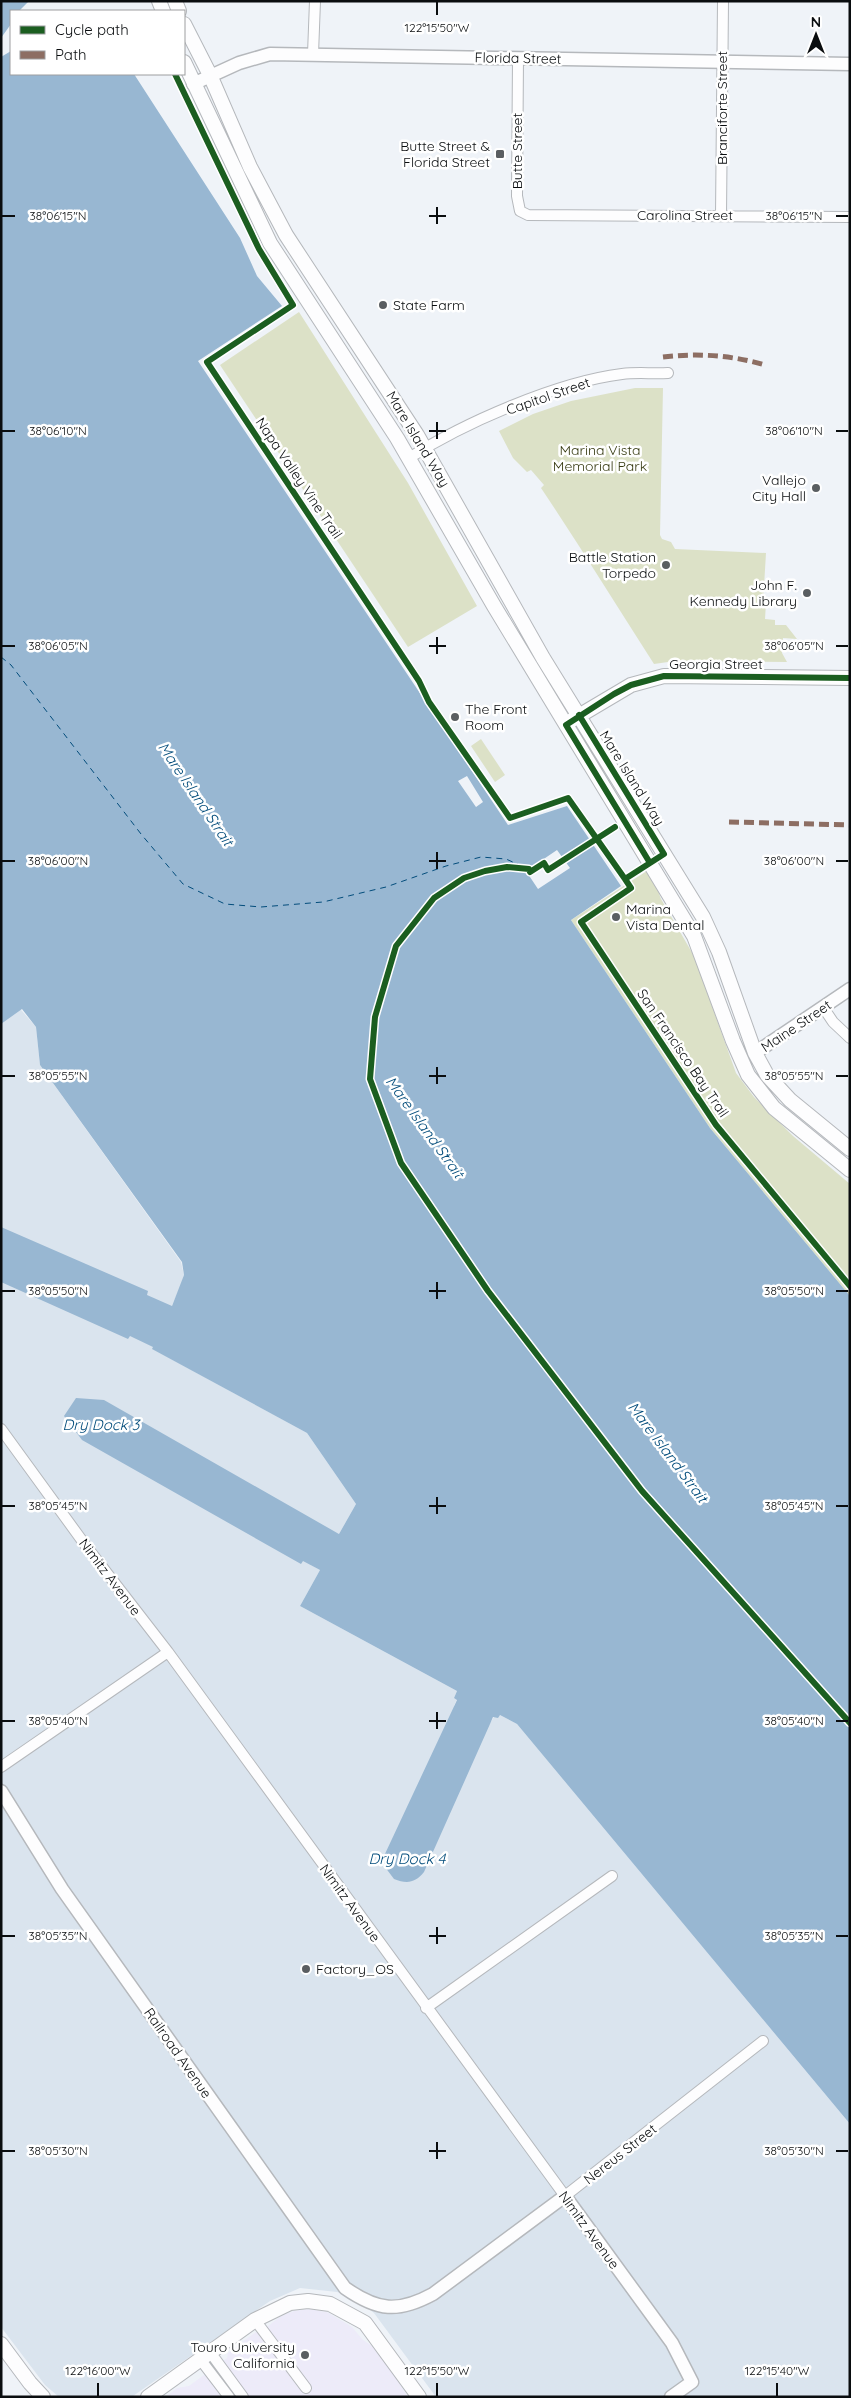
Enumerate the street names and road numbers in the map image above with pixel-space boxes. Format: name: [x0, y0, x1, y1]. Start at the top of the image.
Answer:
street label: Florida Street: [474, 48, 562, 68]
street label: Branciforte Street: [713, 51, 731, 165]
street label: Butte Street: [508, 113, 526, 189]
street label: Carolina Street: [637, 206, 733, 224]
street label: Capitol Street: [504, 373, 593, 419]
street label: Mare Island Way: [382, 388, 454, 490]
street label: Napa Valley Vine Trail: [252, 414, 346, 542]
street label: Georgia Street: [669, 655, 763, 673]
street label: Mare Island Way: [596, 727, 668, 829]
street label: San Francisco Bay Trail: [633, 985, 733, 1121]
street label: Maine Street: [757, 996, 835, 1056]
street label: Nimitz Avenue: [75, 1535, 145, 1619]
street label: Nimitz Avenue: [316, 1860, 384, 1946]
street label: Railroad Avenue: [140, 2004, 216, 2102]
street label: Nereus Street: [580, 2120, 660, 2188]
street label: Nimitz Avenue: [555, 2187, 623, 2273]

